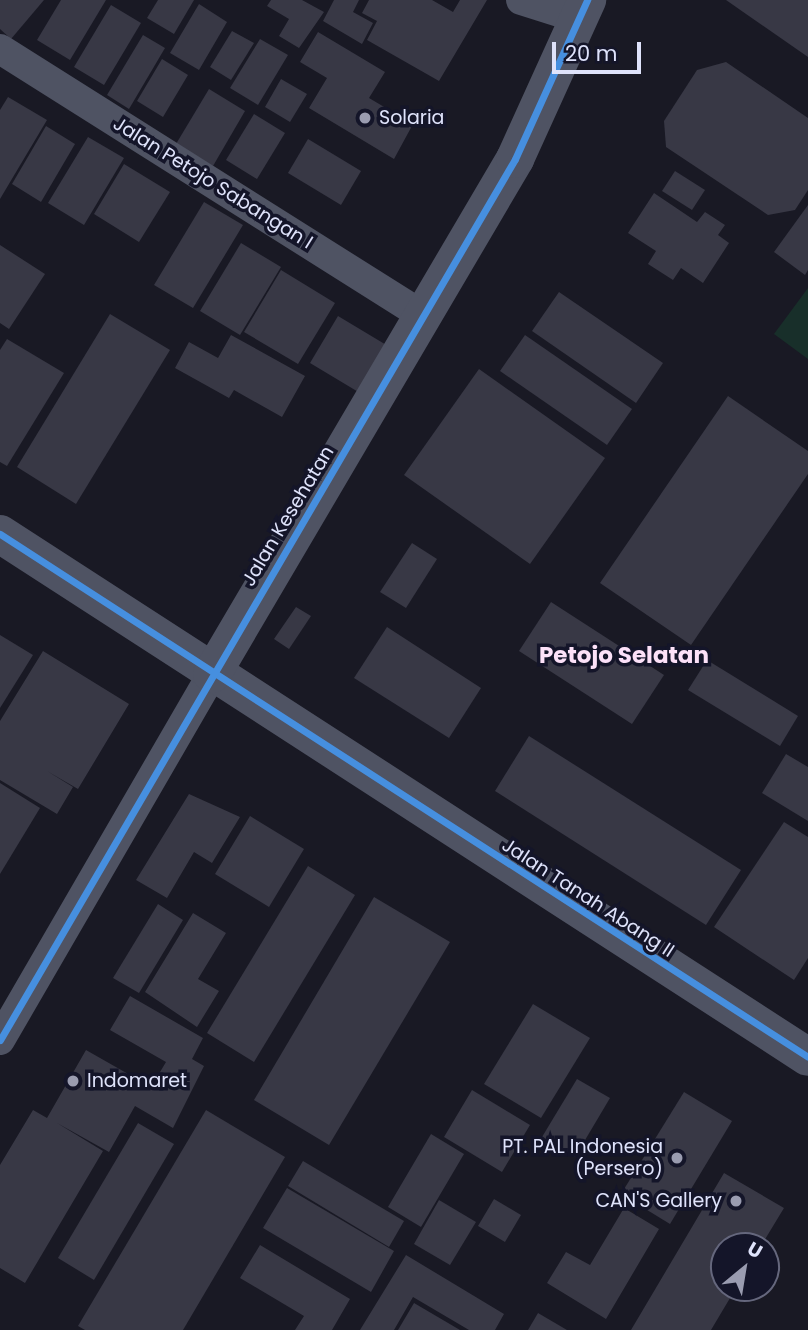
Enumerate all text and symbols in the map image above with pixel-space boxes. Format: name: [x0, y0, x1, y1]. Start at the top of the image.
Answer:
scale bar: [556, 28, 645, 72]
text: 20 m: [565, 39, 618, 68]
place label: Solaria: [379, 107, 444, 129]
marker: Solaria: [357, 110, 373, 126]
street label: Jalan Petojo Sabangan I: [109, 112, 317, 254]
street label: Jalan Kesehatan: [237, 442, 339, 590]
district label: Petojo Selatan: [539, 641, 709, 669]
street label: Jalan Tanah Abang II: [498, 834, 678, 962]
place label: Indomaret: [87, 1070, 187, 1092]
marker: Indomaret: [65, 1073, 81, 1089]
place label: PT. PAL Indonesia (Persero): [502, 1136, 663, 1180]
marker: PT. PAL Indonesia (Persero): [669, 1150, 685, 1166]
place label: CAN'S Gallery: [595, 1190, 722, 1212]
marker: CAN'S Gallery: [728, 1193, 744, 1209]
north arrow: [710, 1232, 780, 1302]
text: U: [742, 1235, 767, 1265]

